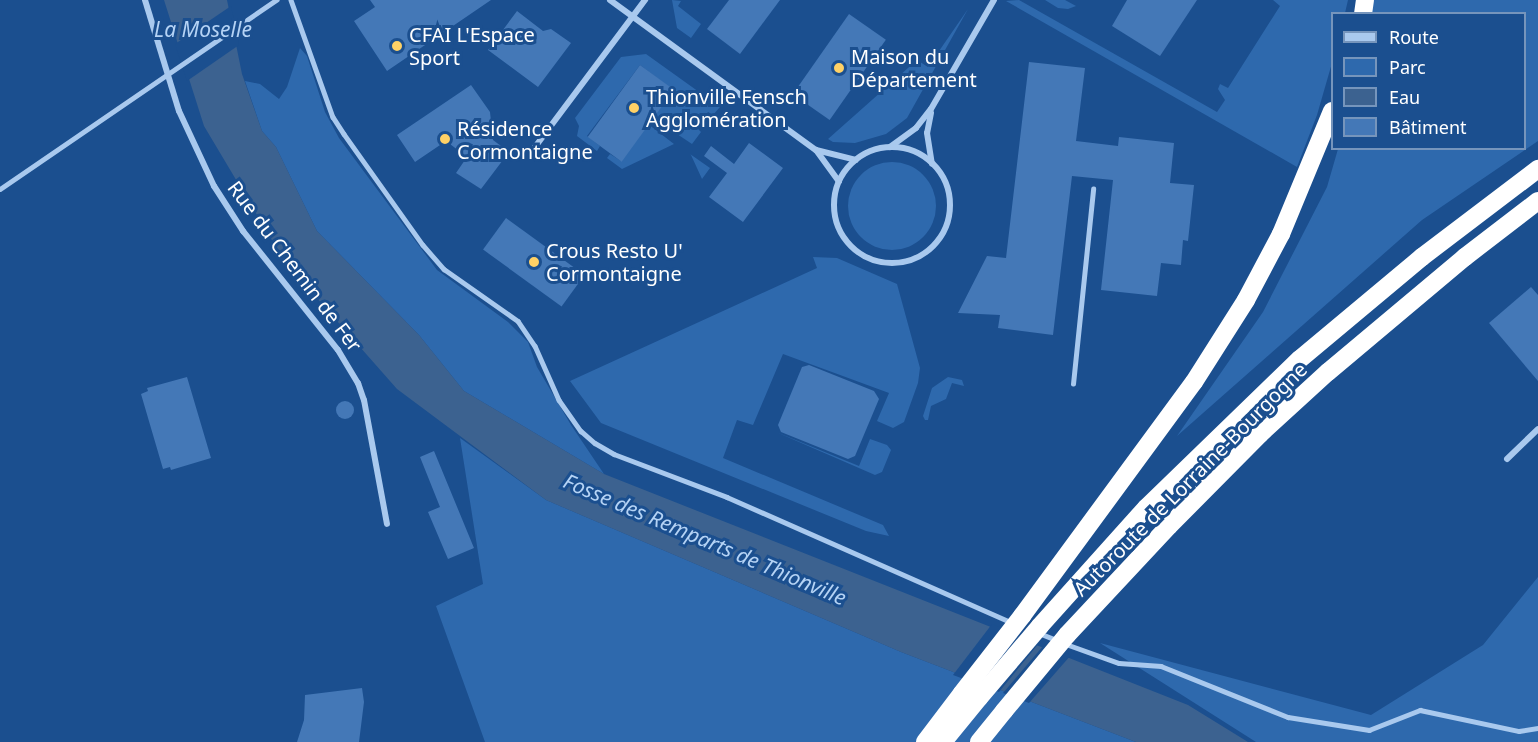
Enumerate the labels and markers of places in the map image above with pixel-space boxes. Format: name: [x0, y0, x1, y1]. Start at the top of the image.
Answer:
place label: CFAI L'Espace Sport: [409, 22, 535, 69]
marker: CFAI L'Espace Sport: [390, 39, 404, 53]
place label: Maison du Département: [851, 45, 977, 92]
marker: Maison du Département: [832, 61, 846, 75]
place label: Thionville Fensch Agglomération: [646, 84, 807, 131]
marker: Thionville Fensch Agglomération: [627, 101, 641, 115]
place label: Résidence Cormontaigne: [457, 116, 593, 163]
marker: Résidence Cormontaigne: [438, 132, 452, 146]
place label: Crous Resto U' Cormontaigne: [546, 238, 683, 285]
marker: Crous Resto U' Cormontaigne: [527, 255, 541, 269]

